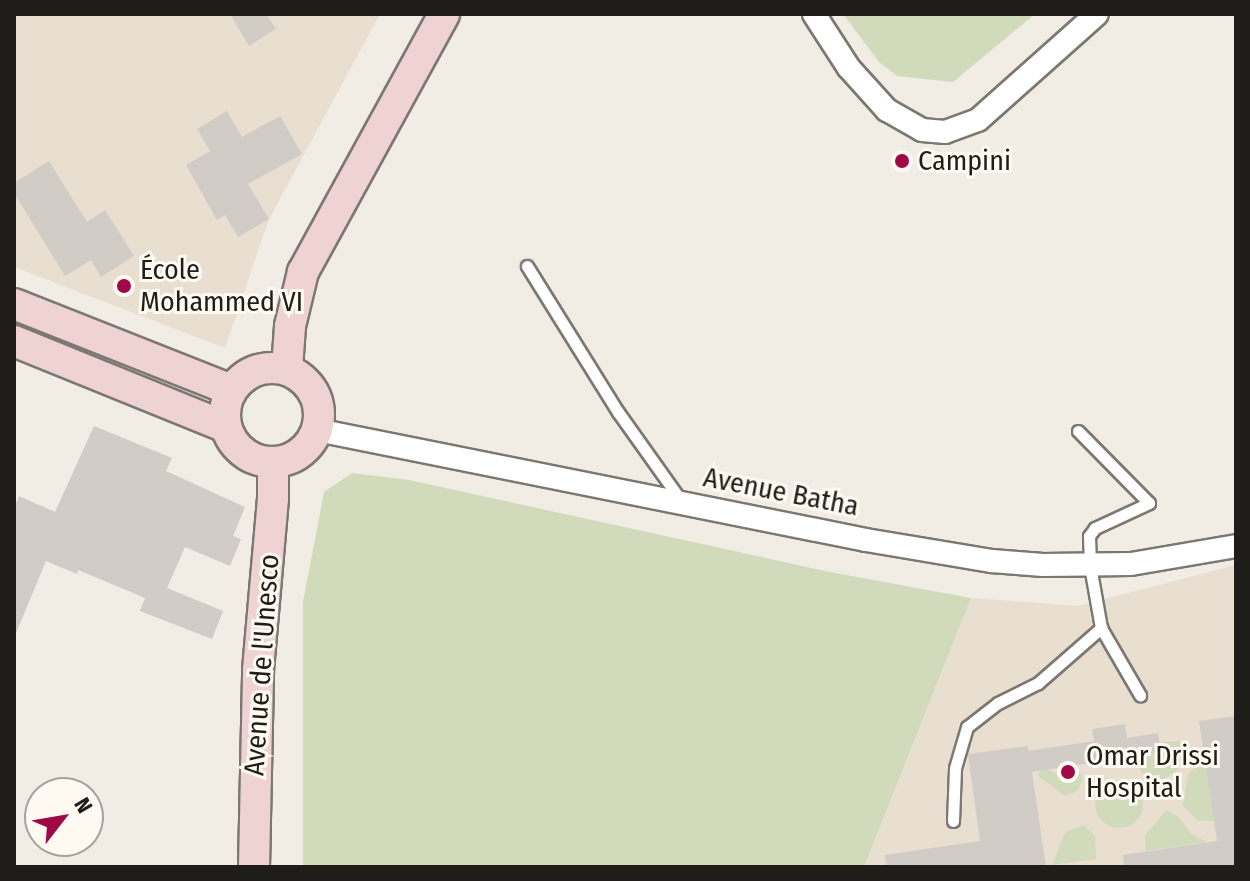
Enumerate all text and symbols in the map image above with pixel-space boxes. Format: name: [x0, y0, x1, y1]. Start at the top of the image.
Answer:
place label: Campini: [918, 144, 1011, 178]
marker: Campini: [893, 152, 911, 170]
place label: École Mohammed VI: [140, 253, 303, 319]
marker: École Mohammed VI: [115, 277, 133, 295]
street label: Avenue Batha: [701, 460, 861, 524]
street label: Avenue de l'Unesco: [237, 553, 287, 777]
place label: Omar Drissi Hospital: [1086, 739, 1219, 805]
marker: Omar Drissi Hospital: [1057, 761, 1079, 783]
north arrow: [24, 777, 104, 857]
text: N: [68, 793, 98, 818]

